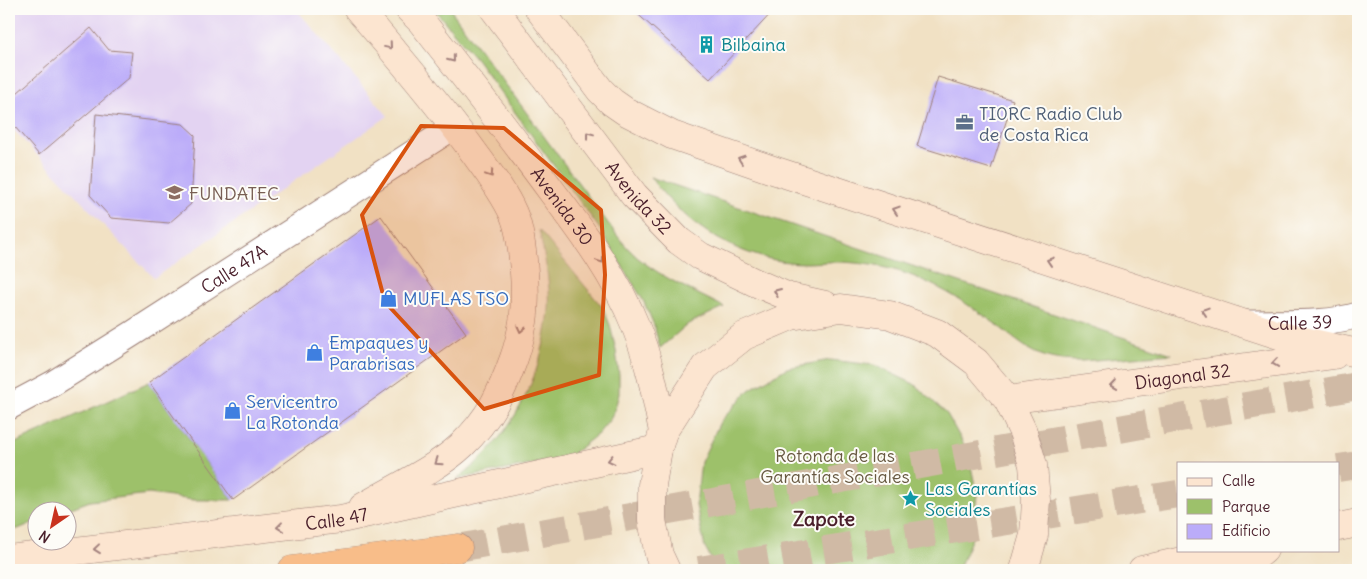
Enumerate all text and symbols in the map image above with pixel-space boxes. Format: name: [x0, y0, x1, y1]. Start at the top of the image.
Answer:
place label: Bilbaina: [721, 33, 786, 56]
building icon: Bilbaina: [697, 34, 717, 54]
one-way arrow: [384, 41, 393, 50]
one-way arrow: [446, 54, 455, 63]
place label: TI0RC Radio Club de Costa Rica: [979, 102, 1122, 146]
office icon: TI0RC Radio Club de Costa Rica: [955, 113, 975, 133]
one-way arrow: [586, 131, 595, 141]
one-way arrow: [738, 155, 746, 165]
street label: Avenida 32: [601, 156, 677, 239]
street label: Avenida 30: [526, 162, 599, 250]
one-way arrow: [483, 169, 493, 178]
place label: FUNDATEC: [189, 182, 279, 205]
school or university icon: FUNDATEC: [165, 183, 185, 203]
one-way arrow: [892, 206, 900, 216]
street label: Calle 47A: [196, 239, 271, 298]
one-way arrow: [594, 255, 604, 264]
one-way arrow: [1046, 256, 1055, 266]
place label: MUFLAS TSO: [403, 287, 509, 310]
shop icon: MUFLAS TSO: [379, 288, 399, 308]
one-way arrow: [773, 288, 782, 299]
one-way arrow: [1201, 307, 1209, 317]
street label: Calle 39: [1268, 309, 1334, 334]
one-way arrow: [516, 324, 527, 333]
place label: Empaques y Parabrisas: [329, 331, 429, 375]
shop icon: Empaques y Parabrisas: [305, 342, 325, 362]
one-way arrow: [1271, 357, 1279, 368]
street label: Diagonal 32: [1133, 358, 1232, 394]
one-way arrow: [1110, 380, 1119, 390]
place label: Servicentro La Rotonda: [246, 390, 339, 434]
shop icon: Servicentro La Rotonda: [222, 401, 242, 421]
park label: Rotonda de las Garantías Sociales: [760, 444, 910, 488]
one-way arrow: [606, 454, 615, 465]
one-way arrow: [434, 456, 444, 465]
legend: [1177, 462, 1340, 552]
text: Calle: [1222, 471, 1255, 490]
place label: Las Garantías Sociales: [925, 477, 1037, 521]
place icon: Las Garantías Sociales: [901, 488, 921, 508]
text: Parque: [1222, 497, 1270, 516]
north arrow: [28, 502, 78, 552]
street label: Calle 47: [304, 502, 370, 535]
district label: Zapote: [793, 506, 855, 531]
one-way arrow: [276, 521, 284, 532]
text: Edificio: [1222, 521, 1270, 540]
text: N: [36, 527, 54, 547]
one-way arrow: [93, 543, 101, 554]

